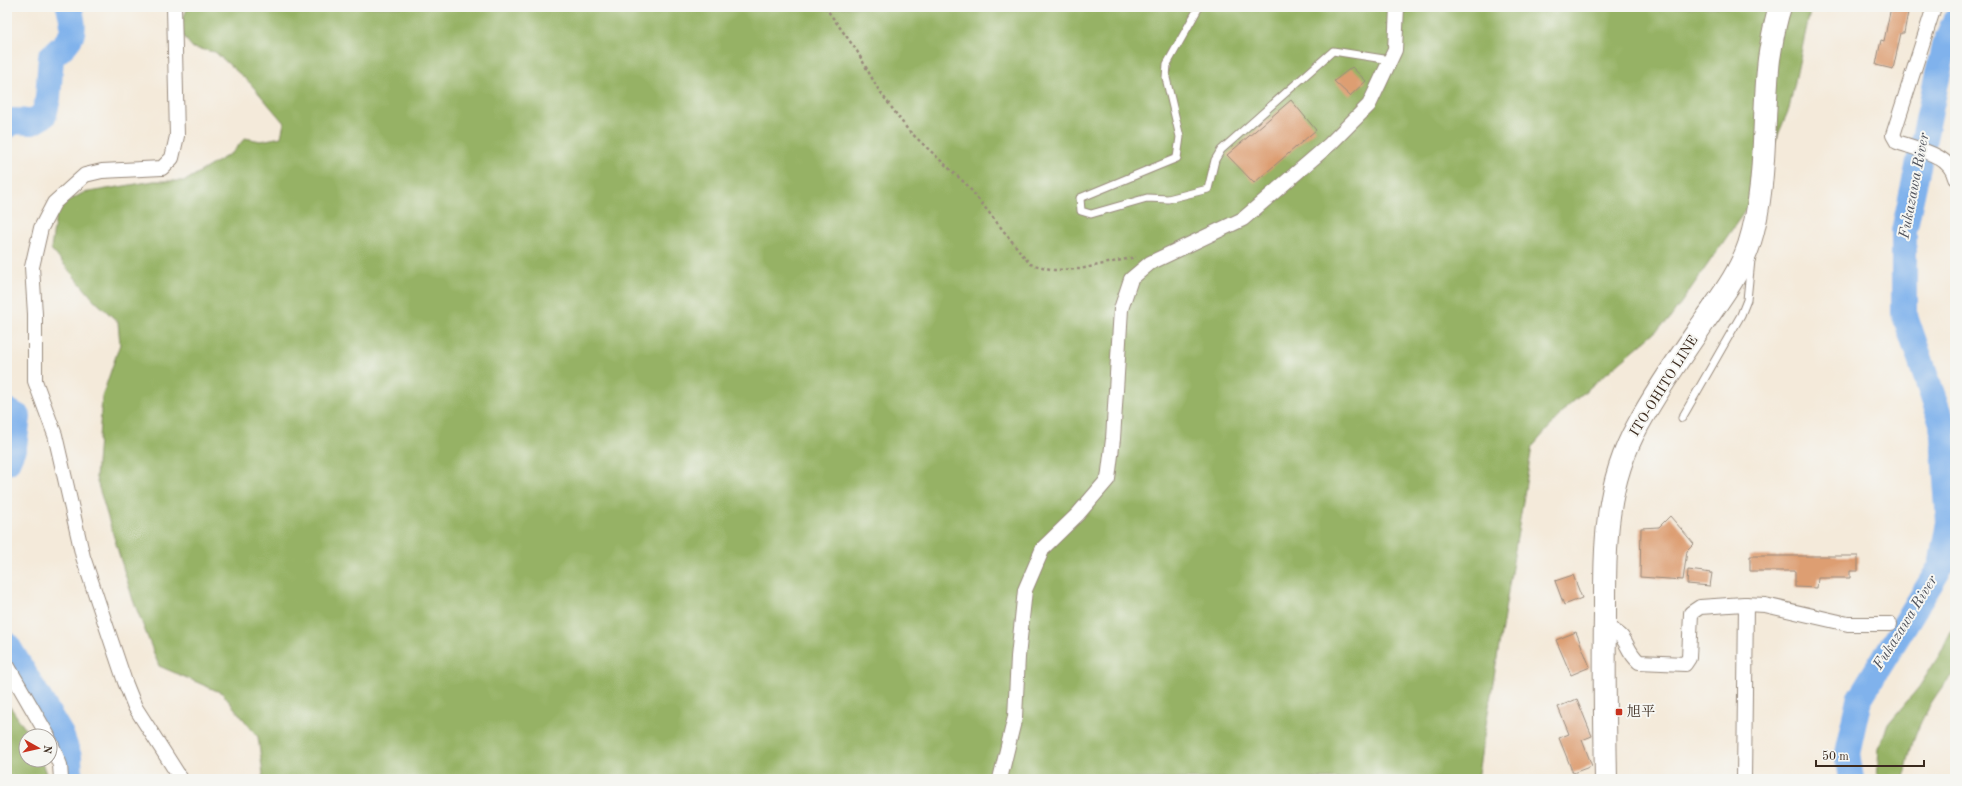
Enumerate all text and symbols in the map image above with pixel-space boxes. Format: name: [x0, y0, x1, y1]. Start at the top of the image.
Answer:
water label: Fukazawa River: [1897, 131, 1933, 241]
street label: ITO-OHITO LINE: [1627, 333, 1701, 439]
water label: Fukazawa River: [1871, 573, 1941, 673]
place label: 旭平: [1627, 704, 1655, 719]
marker: 旭平: [1614, 707, 1624, 717]
north arrow: [18, 728, 58, 768]
scale bar: [1816, 742, 1924, 768]
text: N: [40, 744, 52, 755]
text: 50 m: [1822, 750, 1849, 763]

